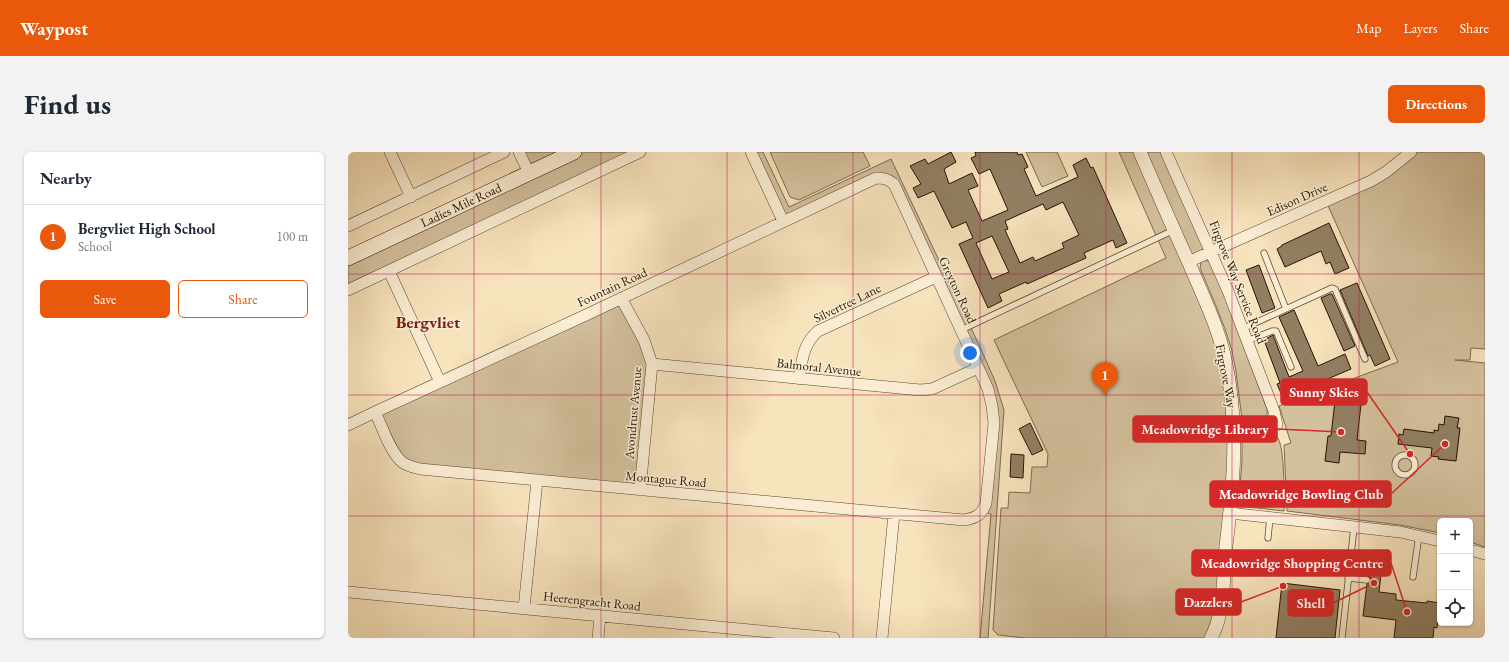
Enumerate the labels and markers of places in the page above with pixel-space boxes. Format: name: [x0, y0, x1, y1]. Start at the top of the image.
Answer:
pin: 1: [1092, 362, 1118, 395]
callout: Sunny Skies: [1281, 379, 1367, 405]
callout: Meadowridge Library: [1133, 416, 1277, 442]
callout: Meadowridge Bowling Club: [1210, 481, 1391, 507]
callout: Meadowridge Shopping Centre: [1192, 550, 1391, 576]
callout: Dazzlers: [1176, 589, 1241, 615]
callout: Shell: [1288, 590, 1333, 616]

